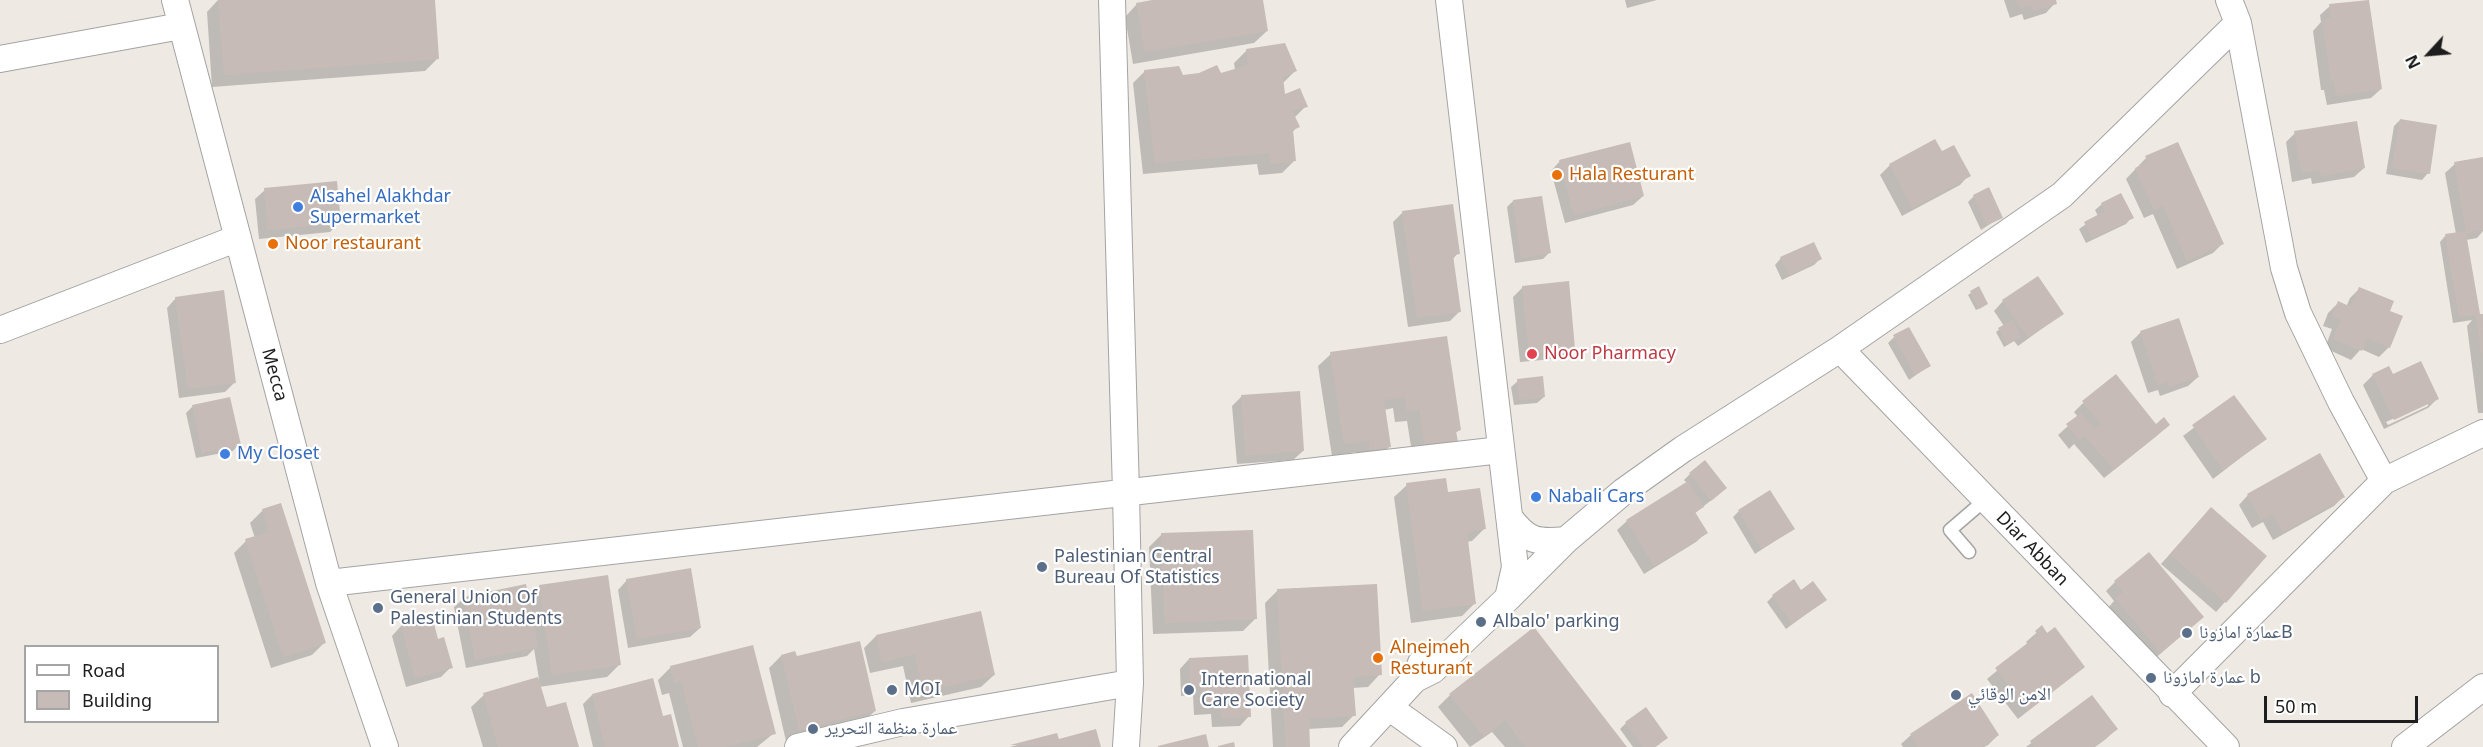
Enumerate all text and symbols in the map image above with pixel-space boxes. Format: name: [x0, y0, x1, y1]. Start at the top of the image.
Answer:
north arrow: [2399, 24, 2459, 84]
text: N: [2400, 51, 2426, 73]
place label: Hala Resturant: [1569, 164, 1694, 186]
marker: Hala Resturant: [1550, 168, 1564, 182]
place label: Alsahel Alakhdar Supermarket: [310, 186, 451, 228]
marker: Alsahel Alakhdar Supermarket: [291, 200, 305, 214]
place label: Noor restaurant: [285, 233, 421, 255]
marker: Noor restaurant: [266, 237, 280, 251]
place label: Noor Pharmacy: [1544, 343, 1676, 365]
street label: Mecca: [257, 346, 291, 404]
marker: Noor Pharmacy: [1525, 347, 1539, 361]
place label: My Closet: [237, 443, 319, 465]
marker: My Closet: [218, 447, 232, 461]
place label: Nabali Cars: [1548, 486, 1644, 508]
marker: Nabali Cars: [1529, 490, 1543, 504]
street label: Diar Abban: [1991, 507, 2073, 591]
place label: Palestinian Central Bureau Of Statistics: [1054, 546, 1220, 588]
marker: Palestinian Central Bureau Of Statistics: [1035, 560, 1049, 574]
place label: General Union Of Palestinian Students: [390, 587, 562, 630]
marker: General Union Of Palestinian Students: [371, 601, 385, 615]
place label: Albalo' parking: [1493, 611, 1619, 633]
marker: Albalo' parking: [1474, 615, 1488, 629]
place label: عمارة امازوناB: [2199, 622, 2293, 644]
marker: عمارة امازوناB: [2180, 626, 2194, 640]
place label: Alnejmeh Resturant: [1390, 637, 1472, 680]
legend: [24, 645, 219, 723]
marker: Alnejmeh Resturant: [1371, 651, 1385, 665]
text: Road: [82, 658, 125, 682]
place label: عمارة امازونا b: [2163, 667, 2261, 689]
place label: International Care Society: [1201, 669, 1311, 712]
marker: عمارة امازونا b: [2144, 671, 2158, 685]
place label: MOI: [904, 679, 940, 701]
marker: MOI: [885, 683, 899, 697]
marker: International Care Society: [1182, 683, 1196, 697]
place label: الامن الوقائي: [1968, 684, 2051, 706]
scale bar: [2267, 684, 2422, 722]
text: Building: [82, 688, 152, 712]
marker: الامن الوقائي: [1949, 688, 1963, 702]
text: 50 m: [2275, 694, 2317, 718]
place label: عمارة منظمة التحرير: [825, 718, 957, 740]
marker: عمارة منظمة التحرير: [806, 722, 820, 736]

